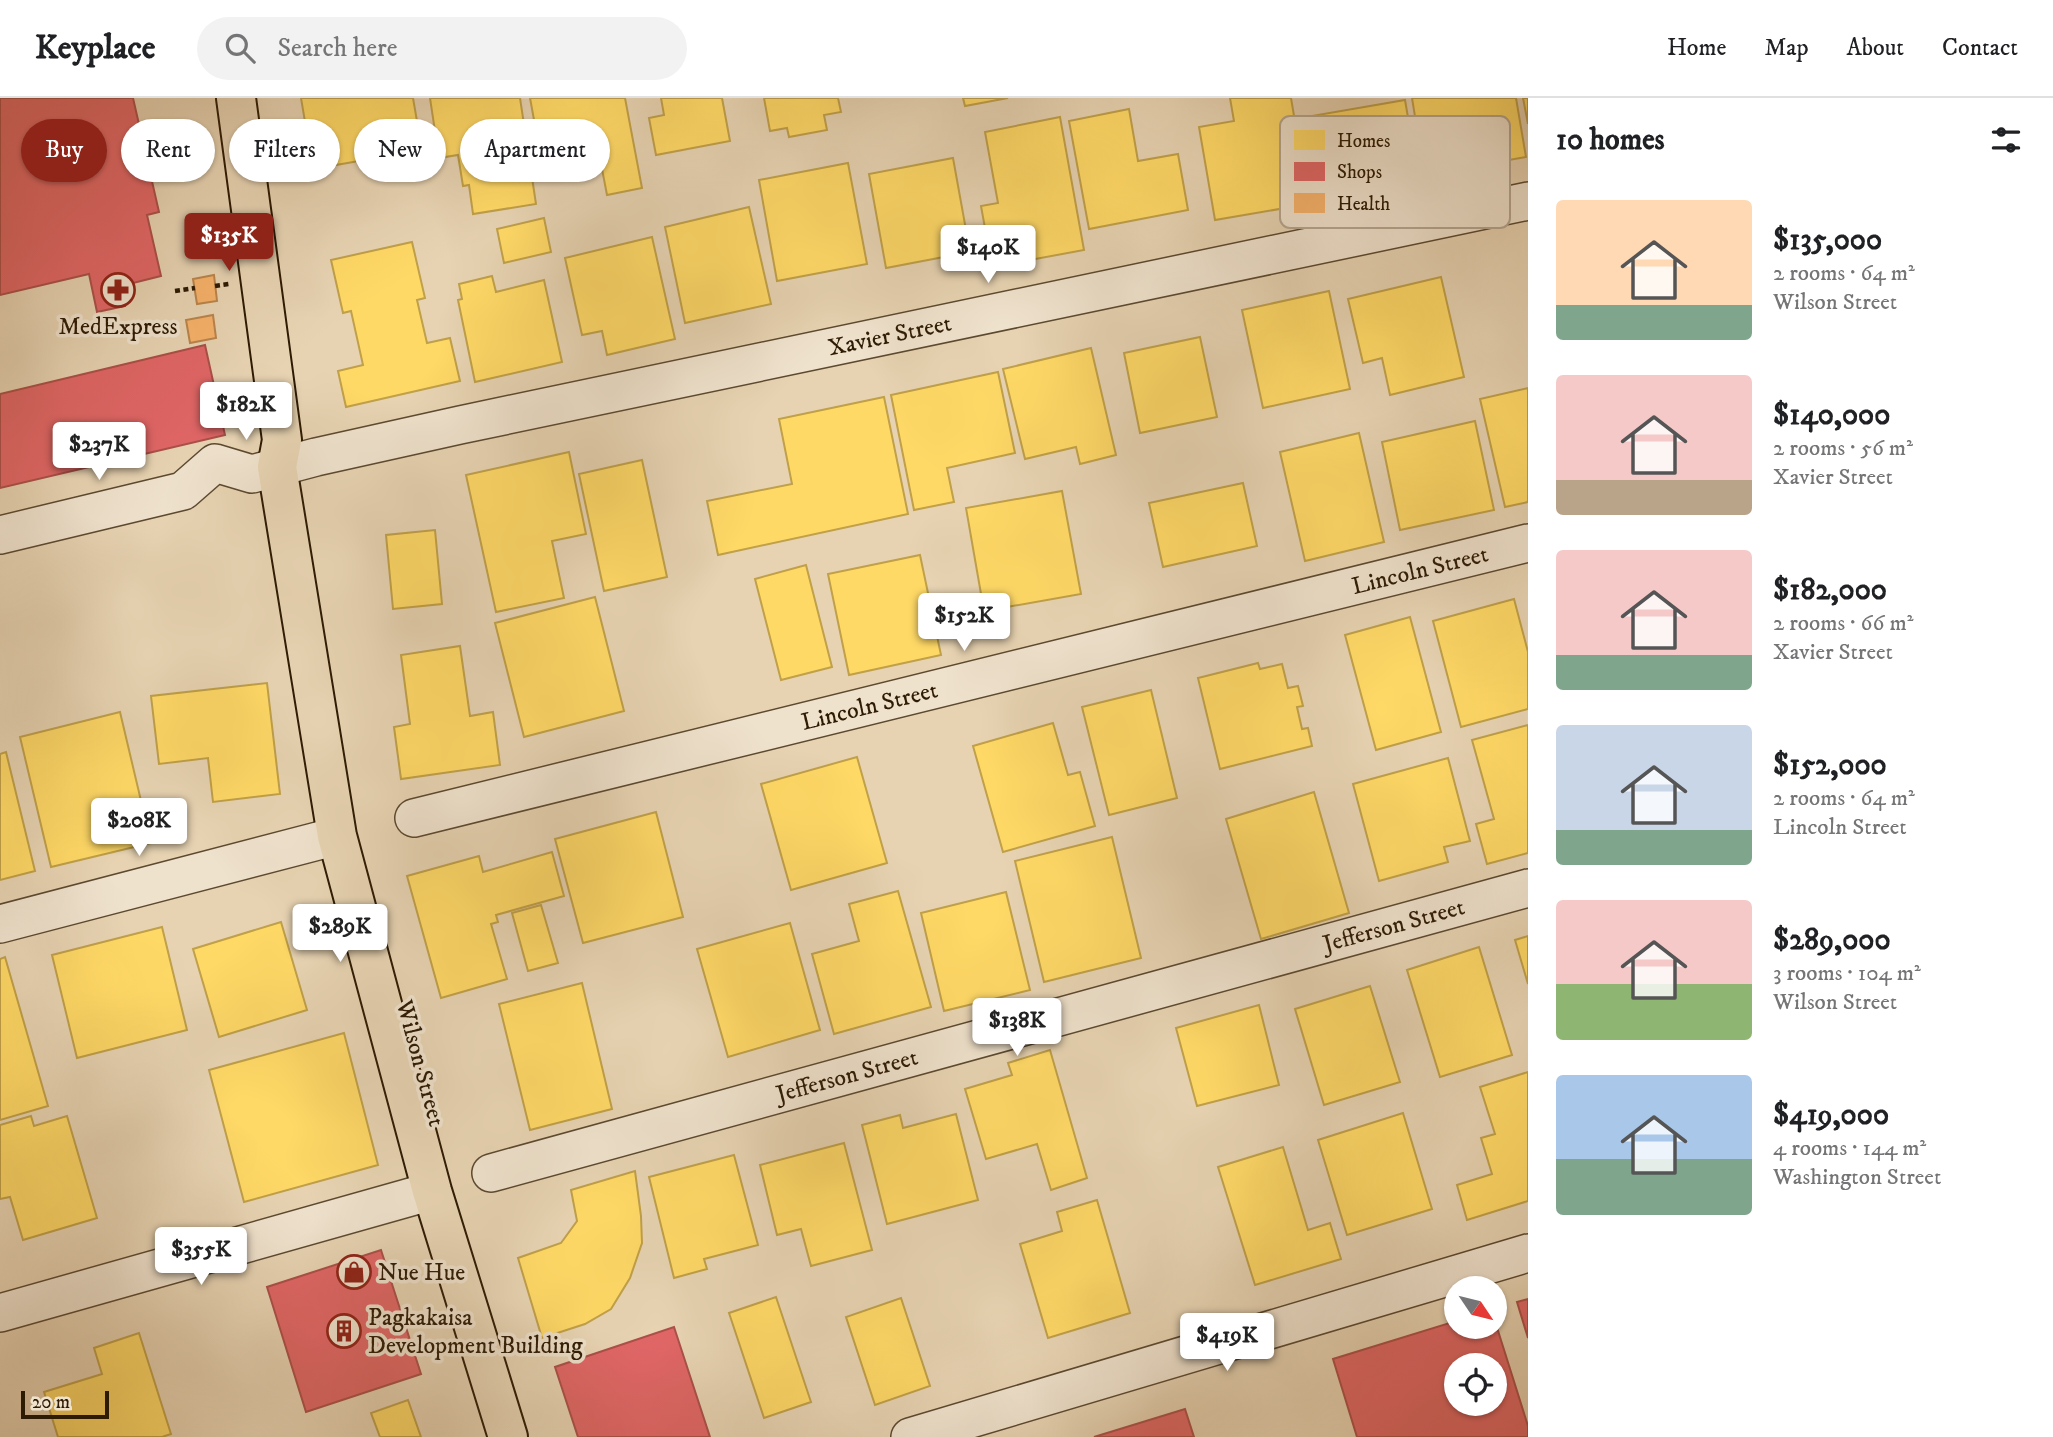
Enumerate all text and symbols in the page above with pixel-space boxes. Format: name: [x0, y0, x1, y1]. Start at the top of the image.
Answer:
search box: [197, 17, 687, 80]
text: Keyplace: [35, 28, 155, 69]
icon: search: [221, 29, 259, 67]
text: Search here: [277, 32, 398, 65]
text: Home: [1667, 33, 1726, 63]
text: Map: [1764, 33, 1809, 63]
text: About: [1847, 33, 1904, 63]
text: Contact: [1942, 33, 2018, 63]
legend: [1280, 116, 1510, 228]
chip: Buy: [21, 119, 107, 182]
chip: Rent: [121, 119, 215, 182]
chip: Filters: [229, 119, 340, 182]
chip: New: [354, 119, 446, 182]
chip: Apartment: [460, 119, 610, 182]
icon: filters: [1987, 121, 2025, 159]
text: 10 homes: [1556, 122, 1665, 159]
text: Homes: [1337, 130, 1390, 153]
text: Shops: [1337, 161, 1382, 184]
text: Health: [1337, 193, 1390, 216]
pin: $135K: [180, 214, 278, 273]
text: $135K: [200, 221, 258, 250]
text: $135,000: [1773, 222, 1882, 259]
pin: $140K: [939, 226, 1037, 285]
icon: home: [1612, 228, 1696, 312]
text: $140K: [957, 233, 1019, 262]
text: 2 rooms · 64 m²: [1773, 259, 1915, 288]
pharmacy icon: MedExpress: [99, 271, 137, 309]
text: Wilson Street: [1773, 288, 1897, 317]
street label: Xavier Street: [825, 308, 954, 363]
place label: MedExpress: [58, 312, 178, 342]
pin: $182K: [197, 382, 295, 442]
text: $182K: [216, 390, 276, 419]
text: $140,000: [1773, 397, 1890, 434]
icon: home: [1612, 403, 1696, 487]
pin: $237K: [50, 422, 148, 482]
text: $237K: [69, 430, 129, 459]
text: 2 rooms · 56 m²: [1773, 434, 1913, 463]
text: Xavier Street: [1773, 463, 1893, 492]
street label: Lincoln Street: [1349, 539, 1492, 602]
text: $182,000: [1773, 572, 1887, 609]
icon: home: [1612, 578, 1696, 662]
pin: $152K: [915, 594, 1013, 653]
text: $152K: [934, 601, 994, 630]
text: 2 rooms · 66 m²: [1773, 609, 1913, 638]
text: Xavier Street: [1773, 638, 1893, 667]
street label: Lincoln Street: [798, 675, 941, 738]
text: $152,000: [1773, 747, 1887, 784]
icon: home: [1612, 753, 1696, 837]
text: 2 rooms · 64 m²: [1773, 784, 1915, 813]
pin: $208K: [90, 798, 188, 858]
text: $208K: [107, 806, 171, 835]
text: Lincoln Street: [1773, 813, 1907, 842]
street label: Jefferson Street: [1318, 892, 1468, 960]
pin: $289K: [291, 904, 389, 964]
text: $289K: [309, 912, 372, 941]
text: $289,000: [1773, 922, 1891, 959]
icon: home: [1612, 928, 1696, 1012]
text: 3 rooms · 104 m²: [1773, 959, 1921, 988]
text: Wilson Street: [1773, 988, 1897, 1017]
street label: Wilson Street: [389, 996, 451, 1130]
pin: $138K: [968, 998, 1066, 1058]
text: $138K: [988, 1006, 1046, 1035]
street label: Jefferson Street: [771, 1042, 921, 1110]
text: $419,000: [1773, 1097, 1889, 1134]
icon: home: [1612, 1103, 1696, 1187]
text: 4 rooms · 144 m²: [1773, 1134, 1926, 1163]
text: Washington Street: [1773, 1163, 1941, 1192]
pin: $355K: [152, 1228, 250, 1287]
text: $355K: [171, 1235, 231, 1264]
shop icon: Nue Hue: [335, 1253, 373, 1291]
place label: Nue Hue: [378, 1258, 465, 1288]
north arrow: [1444, 1276, 1507, 1339]
map controls: [1444, 1276, 1507, 1416]
place label: Pagkakaisa Development Building: [368, 1303, 583, 1361]
building icon: Pagkakaisa Development Building: [325, 1312, 363, 1350]
pin: $419K: [1178, 1314, 1276, 1373]
text: $419K: [1196, 1321, 1258, 1350]
button: locate: [1444, 1353, 1507, 1416]
scale bar: [21, 1388, 108, 1420]
text: 20 m: [32, 1391, 70, 1414]

